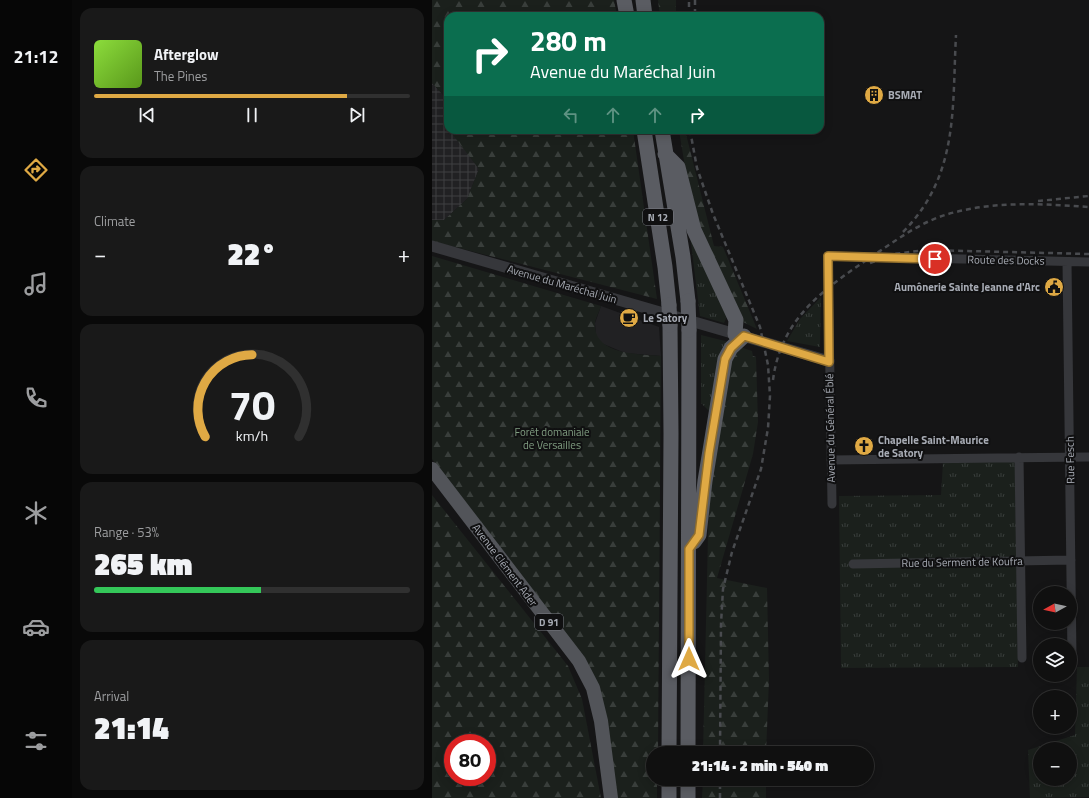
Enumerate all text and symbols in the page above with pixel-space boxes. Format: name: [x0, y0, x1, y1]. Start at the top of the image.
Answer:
text: 280 m: [530, 19, 607, 62]
icon: right: [464, 28, 516, 80]
text: 21:12: [14, 43, 58, 70]
text: Afterglow: [154, 43, 219, 66]
text: Avenue du Maréchal Juin: [530, 58, 716, 85]
text: The Pines: [154, 66, 207, 86]
building icon: BSMAT: [863, 84, 885, 106]
place label: BSMAT: [888, 87, 922, 103]
icon: previous: [136, 104, 158, 126]
icon: pause: [241, 104, 263, 126]
icon: next: [346, 104, 368, 126]
icon: left: [560, 104, 582, 126]
icon: ahead: [602, 104, 624, 126]
icon: ahead: [644, 104, 666, 126]
icon: right: [686, 104, 708, 126]
icon: directions: [22, 156, 50, 184]
road number: N 12: [643, 209, 673, 225]
text: Climate: [94, 211, 135, 231]
text: 22°: [227, 231, 277, 277]
text: −: [94, 237, 106, 271]
text: +: [398, 237, 410, 271]
pin: [918, 242, 952, 276]
icon: arrive: [924, 248, 946, 270]
street label: Route des Docks: [967, 251, 1045, 269]
street label: Avenue du Maréchal Juin: [505, 261, 619, 307]
icon: music: [22, 270, 50, 298]
public building icon: Aumônerie Sainte Jeanne d'Arc: [1043, 276, 1065, 298]
place label: Aumônerie Sainte Jeanne d'Arc: [894, 279, 1040, 295]
cafe icon: Le Satory: [618, 307, 640, 329]
place label: Le Satory: [643, 310, 688, 326]
text: 70: [229, 373, 275, 436]
street label: Avenue du Général Éblé: [821, 373, 839, 483]
icon: phone: [22, 384, 50, 412]
park label: Forêt domaniale de Versailles: [514, 424, 590, 453]
text: km/h: [236, 425, 268, 447]
place label: Chapelle Saint-Maurice de Satory: [878, 432, 989, 461]
church icon: Chapelle Saint-Maurice de Satory: [853, 435, 875, 457]
street label: Rue Fesch: [1062, 436, 1078, 484]
icon: climate: [22, 499, 50, 527]
street label: Avenue Clément Ader: [469, 520, 541, 610]
text: Range · 53%: [94, 522, 159, 542]
text: 265 km: [94, 541, 192, 587]
street label: Rue du Serment de Koufra: [901, 553, 1023, 571]
north arrow: [1033, 586, 1077, 630]
map controls: [1033, 586, 1077, 786]
icon: car: [22, 613, 50, 641]
road number: D 91: [535, 614, 563, 630]
position arrow: [668, 638, 710, 680]
button: layers: [1033, 638, 1077, 682]
text: Arrival: [94, 686, 129, 706]
button: +: [1033, 690, 1077, 734]
text: 21:14: [94, 705, 169, 751]
icon: filters: [22, 727, 50, 755]
speed limit sign: 80: [444, 734, 496, 786]
button: −: [1033, 742, 1077, 786]
text: 21:14 · 2 min · 540 m: [692, 754, 828, 777]

